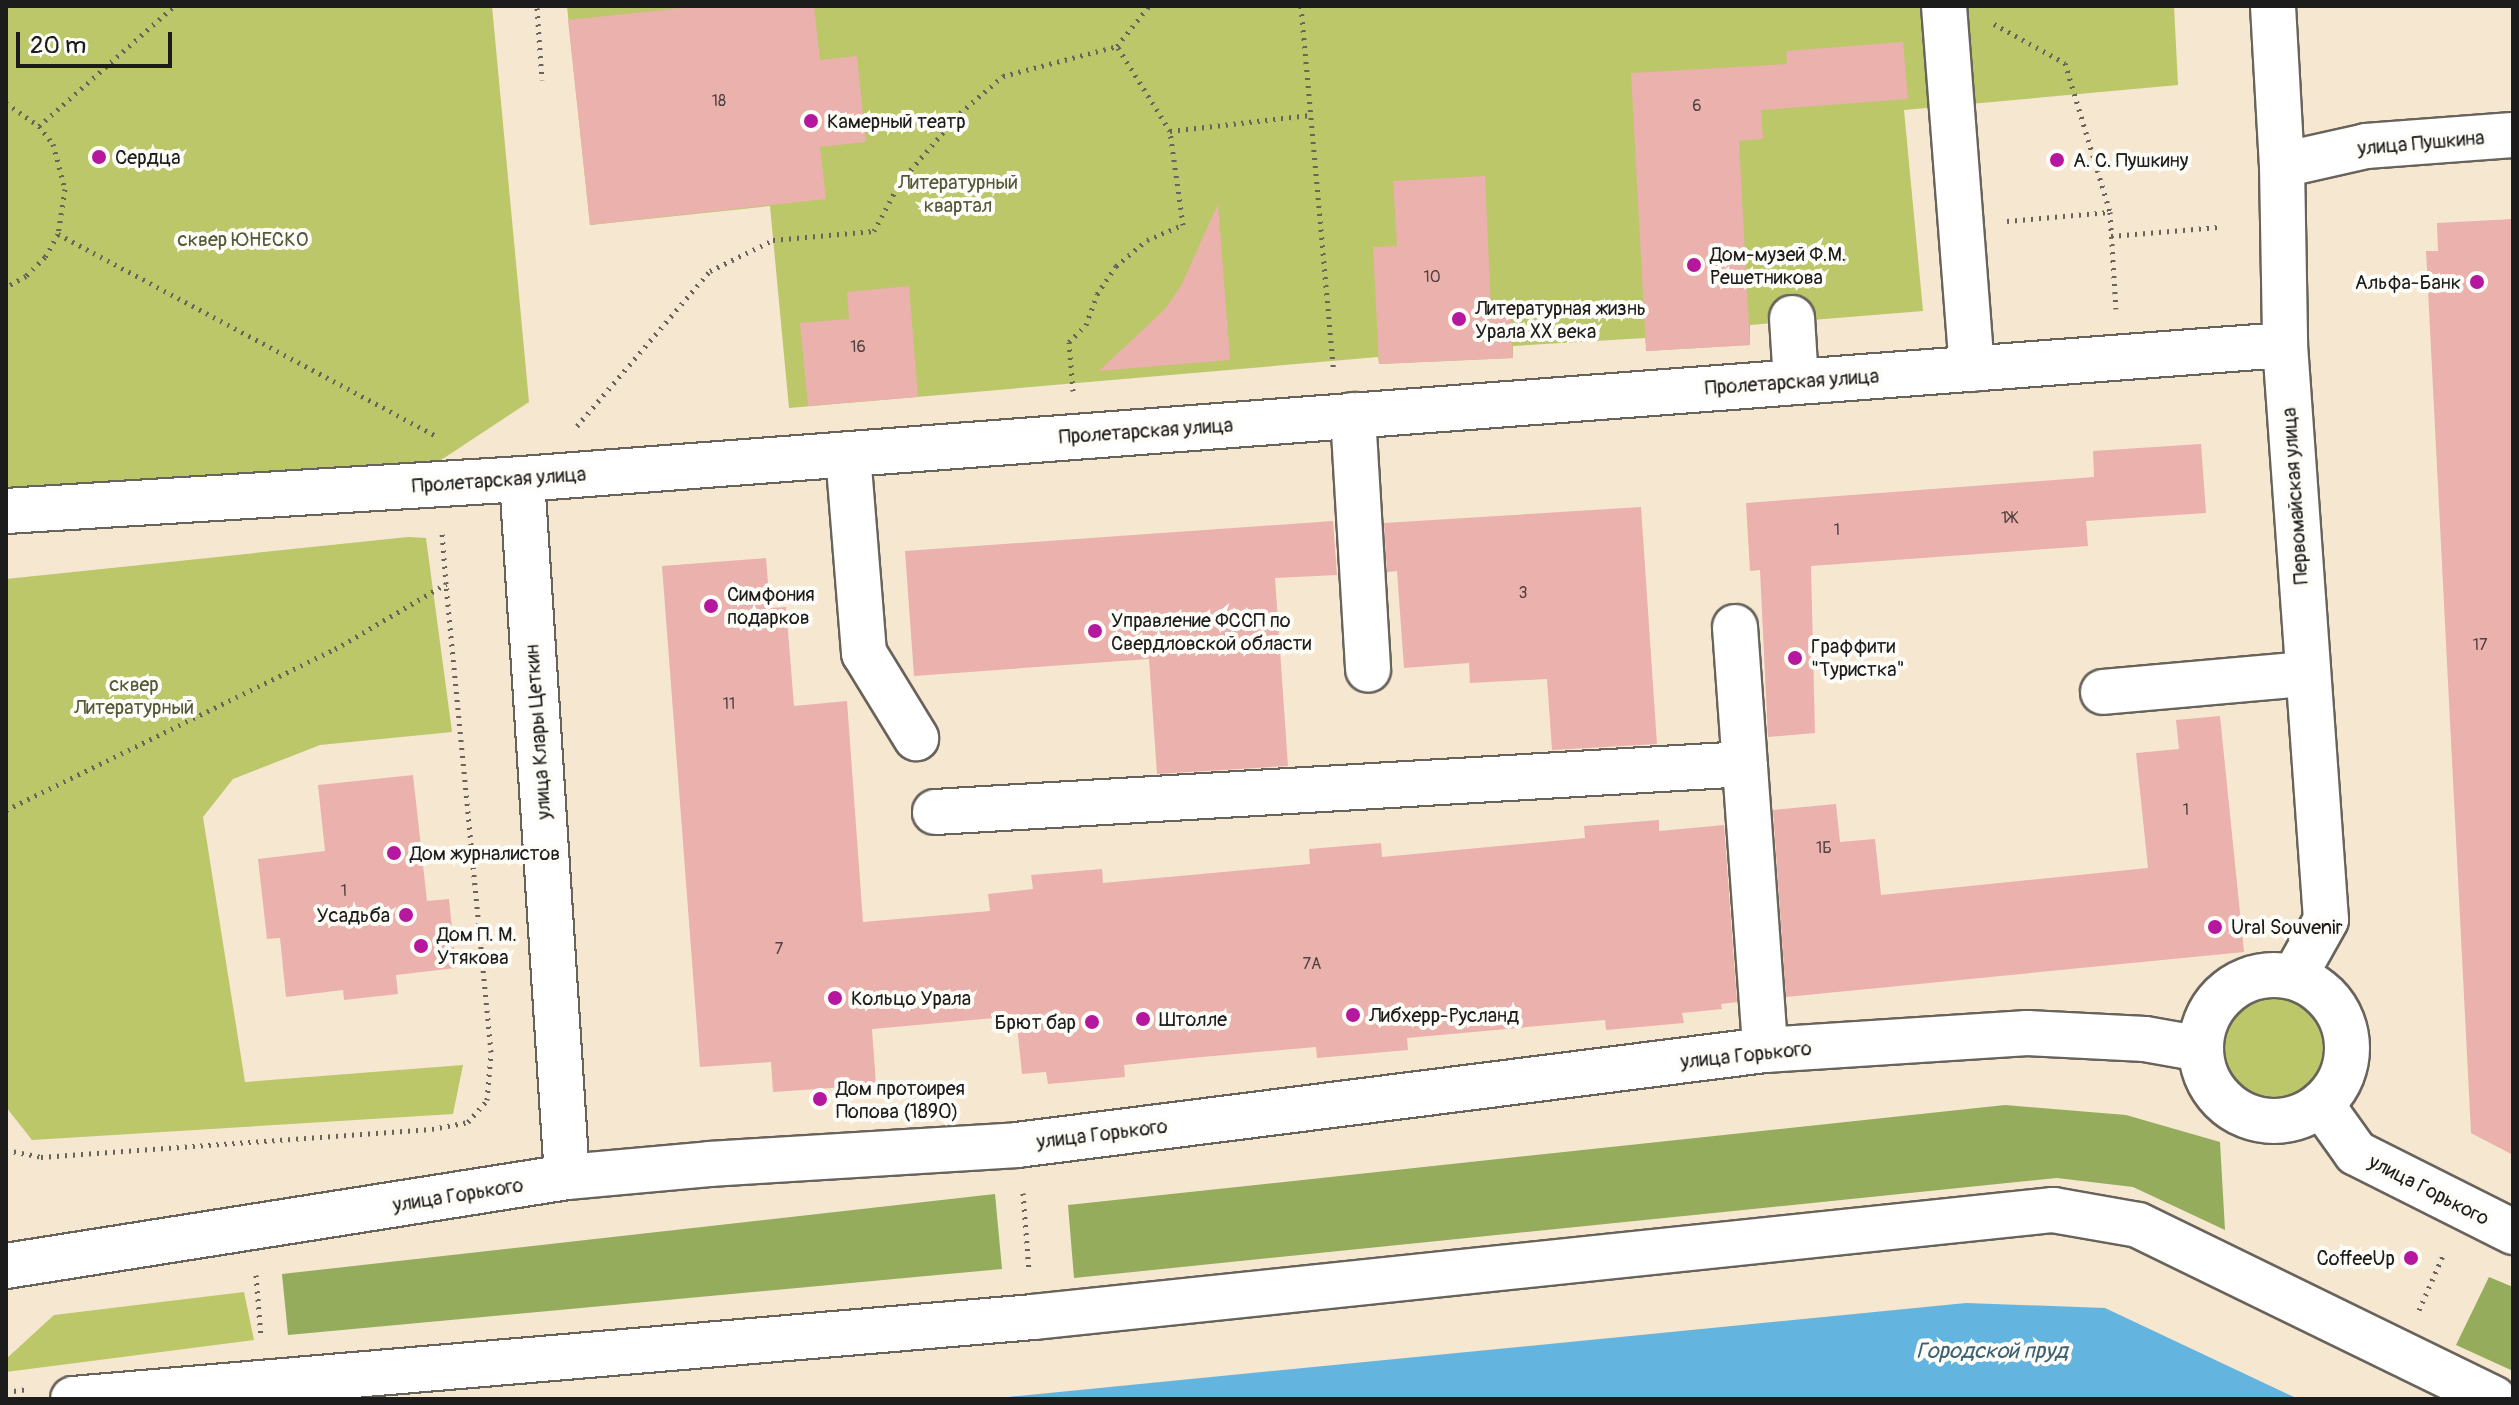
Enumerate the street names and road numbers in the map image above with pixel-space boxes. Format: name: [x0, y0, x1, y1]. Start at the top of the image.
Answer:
street label: улица Пушкина: [2357, 125, 2485, 161]
street label: Пролетарская улица: [1704, 364, 1880, 400]
street label: Первомайская улица: [2277, 407, 2313, 585]
street label: Пролетарская улица: [1058, 413, 1234, 449]
street label: Пролетарская улица: [411, 462, 587, 498]
street label: улица Клары Цеткин: [520, 644, 556, 820]
street label: улица Горького: [1679, 1036, 1813, 1074]
street label: улица Горького: [1035, 1114, 1169, 1154]
street label: улица Горького: [2365, 1149, 2493, 1231]
street label: улица Горького: [391, 1173, 525, 1217]

